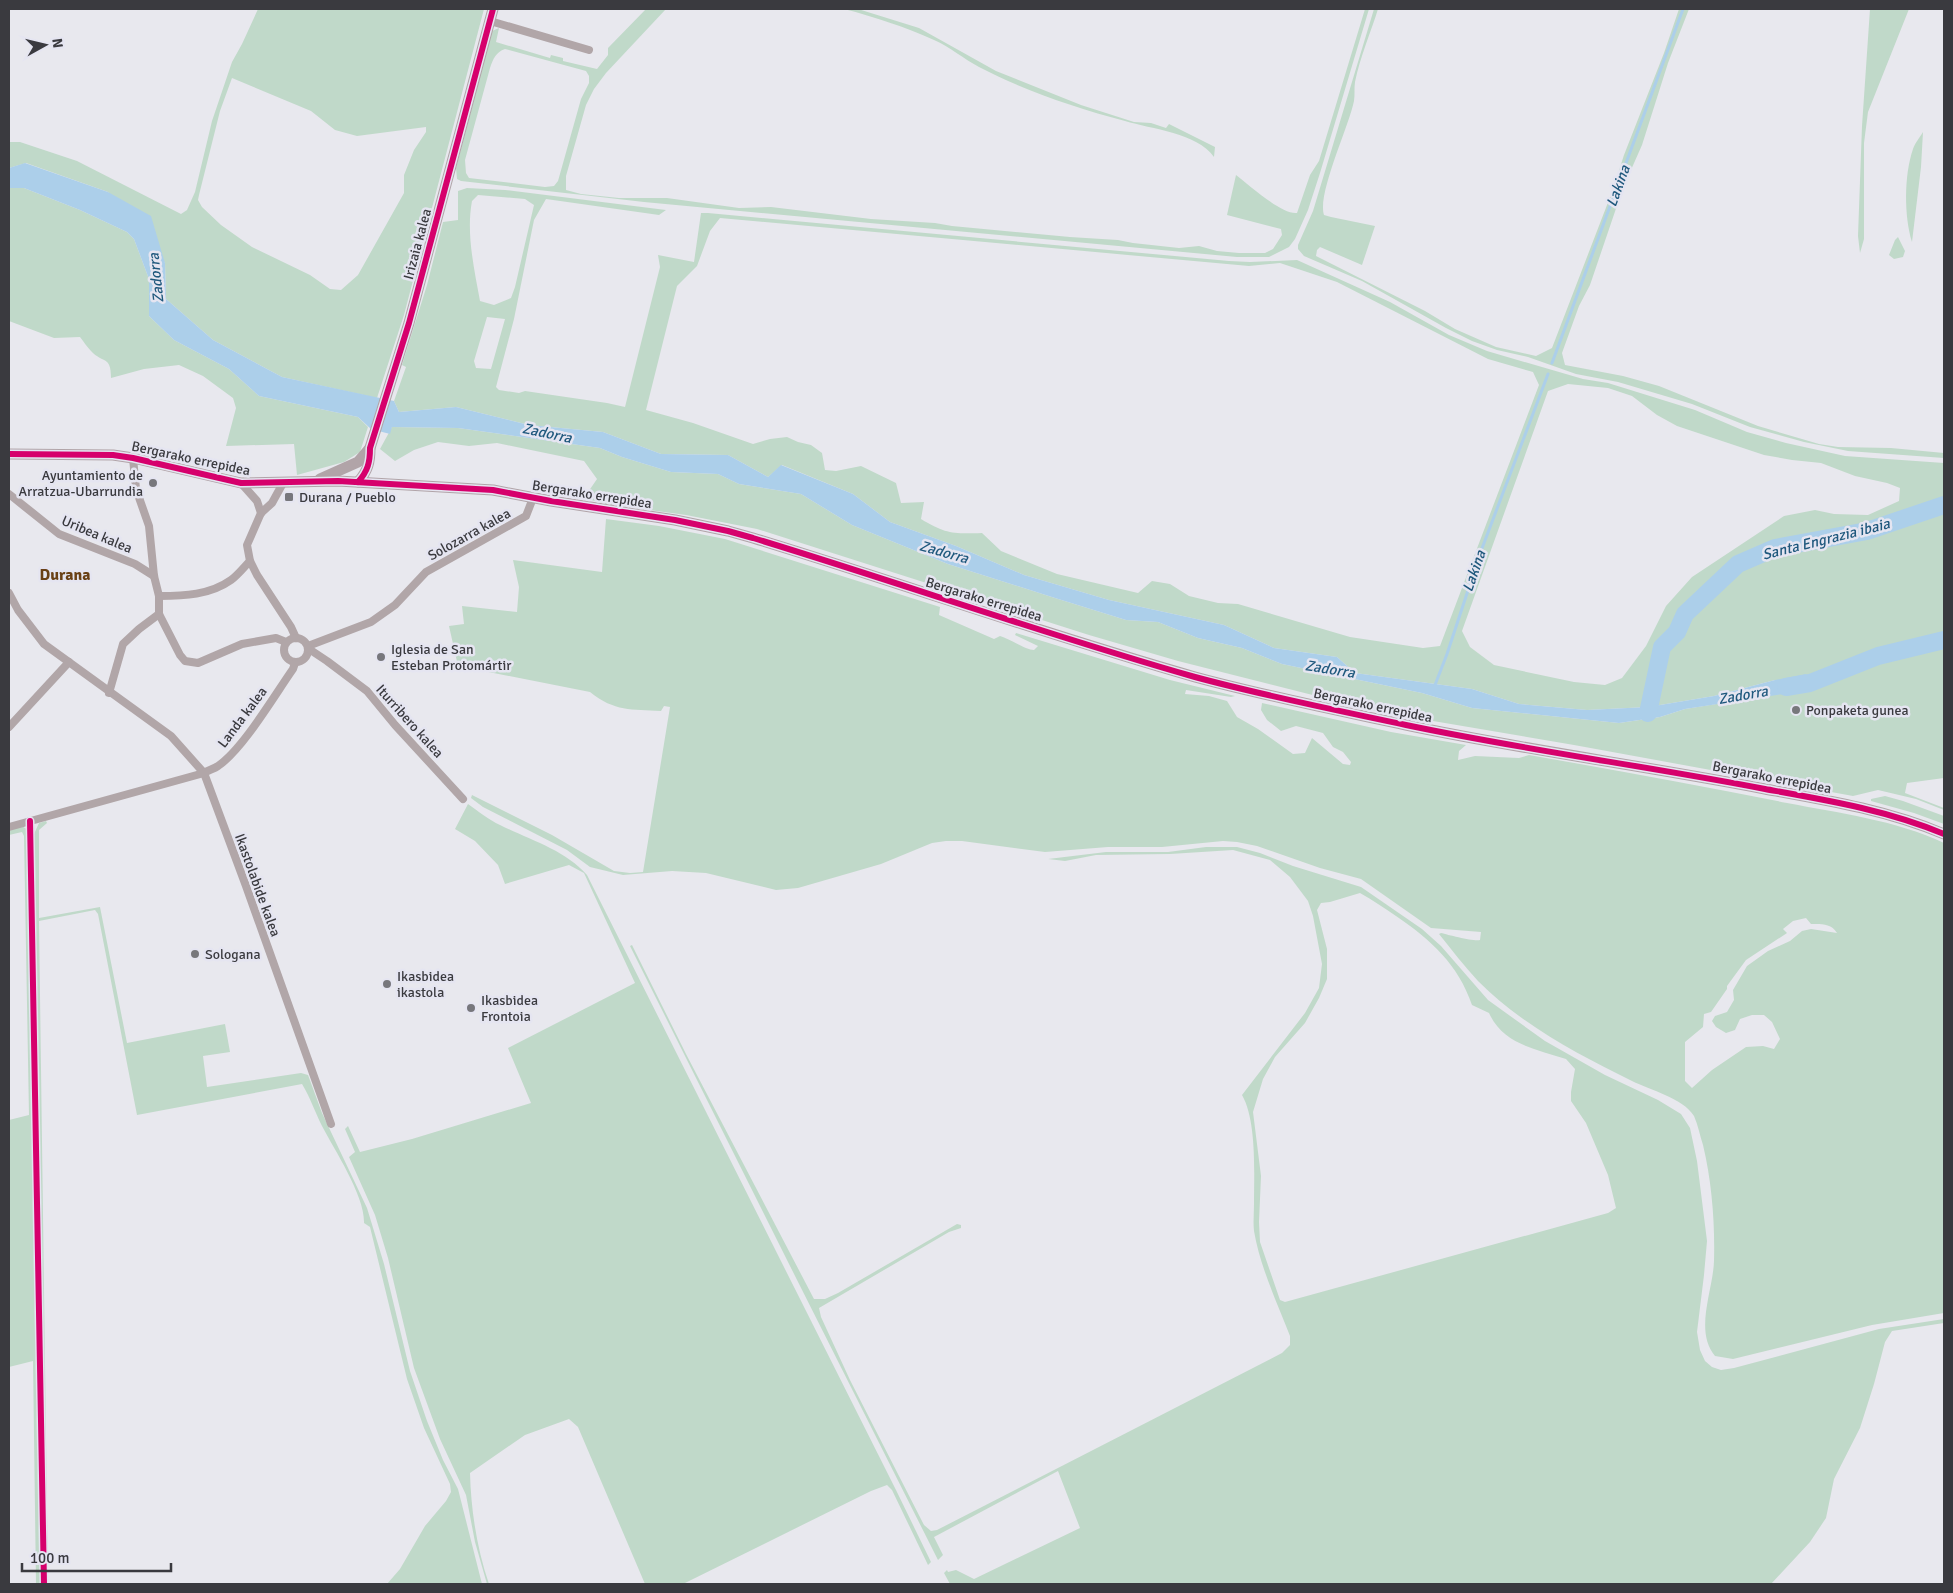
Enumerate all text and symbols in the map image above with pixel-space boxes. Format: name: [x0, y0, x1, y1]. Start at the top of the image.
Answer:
north arrow: [20, 20, 70, 70]
text: N: [48, 37, 66, 49]
water label: Lakina: [1602, 163, 1634, 209]
street label: Irizaia kalea: [400, 207, 435, 282]
water label: Zadorra: [144, 252, 168, 304]
water label: Zadorra: [521, 419, 574, 447]
street label: Bergarako errepidea: [130, 438, 252, 479]
place label: Ayuntamiento de Arratzua-Ubarrundia: [19, 467, 143, 500]
marker: Ayuntamiento de Arratzua-Ubarrundia: [147, 477, 159, 489]
street label: Bergarako errepidea: [531, 477, 653, 512]
place label: Durana / Pueblo: [299, 489, 396, 506]
marker: Durana / Pueblo: [283, 491, 295, 503]
street label: Solozarra kalea: [425, 505, 514, 564]
street label: Uribea kalea: [59, 512, 135, 557]
water label: Santa Engrazia ibaia: [1760, 514, 1892, 564]
water label: Zadorra: [917, 536, 971, 568]
water label: Lakina: [1459, 548, 1490, 594]
district label: Durana: [40, 565, 90, 585]
street label: Bergarako errepidea: [923, 574, 1044, 625]
place label: Iglesia de San Esteban Protomártir: [391, 641, 512, 674]
marker: Iglesia de San Esteban Protomártir: [375, 651, 387, 663]
water label: Zadorra: [1304, 656, 1356, 682]
street label: Iturribero kalea: [372, 681, 447, 762]
water label: Zadorra: [1717, 682, 1770, 708]
street label: Landa kalea: [214, 684, 271, 751]
street label: Bergarako errepidea: [1312, 685, 1434, 726]
place label: Ponpaketa gunea: [1806, 702, 1909, 719]
marker: Ponpaketa gunea: [1790, 704, 1802, 716]
street label: Bergarako errepidea: [1711, 758, 1833, 797]
street label: Ikastolabide kalea: [231, 831, 284, 939]
place label: Sologana: [205, 946, 261, 963]
marker: Sologana: [189, 948, 201, 960]
place label: Ikasbidea ikastola: [397, 968, 454, 1001]
marker: Ikasbidea ikastola: [381, 978, 393, 990]
place label: Ikasbidea Frontoia: [481, 992, 538, 1025]
marker: Ikasbidea Frontoia: [465, 1002, 477, 1014]
scale bar: [22, 1540, 171, 1572]
text: 100 m: [30, 1549, 70, 1567]

